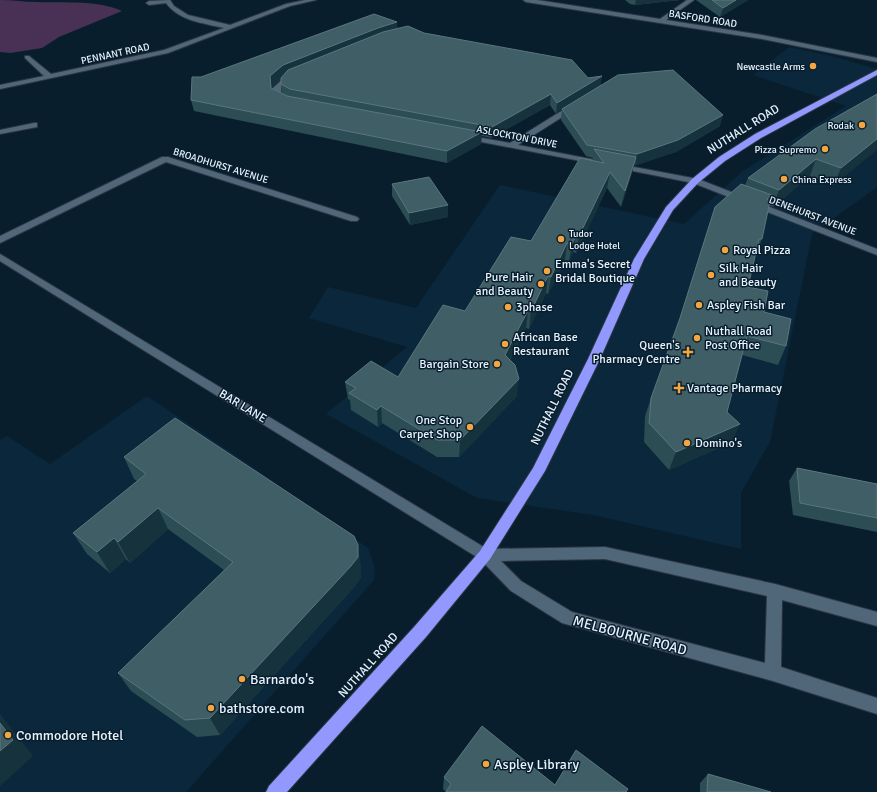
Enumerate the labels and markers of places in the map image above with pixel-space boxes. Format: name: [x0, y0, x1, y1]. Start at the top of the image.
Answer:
place label: Newcastle Arms: [736, 61, 806, 73]
marker: Newcastle Arms: [808, 61, 818, 71]
place label: Rodak: [828, 120, 854, 132]
marker: Rodak: [857, 120, 867, 130]
place label: Pizza Supremo: [754, 144, 817, 156]
marker: Pizza Supremo: [820, 144, 830, 154]
marker: China Express: [779, 174, 789, 184]
place label: China Express: [792, 174, 852, 186]
place label: Tudor Lodge Hotel: [569, 228, 620, 252]
marker: Tudor Lodge Hotel: [556, 234, 566, 244]
place label: Royal Pizza: [733, 243, 791, 258]
marker: Royal Pizza: [720, 245, 730, 255]
place label: Emma's Secret Bridal Boutique: [555, 257, 635, 286]
place label: Silk Hair and Beauty: [719, 261, 777, 290]
marker: Emma's Secret Bridal Boutique: [542, 266, 552, 276]
place label: Pure Hair and Beauty: [476, 270, 534, 299]
marker: Silk Hair and Beauty: [706, 270, 716, 280]
marker: Pure Hair and Beauty: [536, 279, 546, 289]
place label: Aspley Fish Bar: [707, 298, 786, 313]
place label: 3phase: [516, 300, 553, 315]
marker: Aspley Fish Bar: [694, 300, 704, 310]
marker: 3phase: [503, 302, 513, 312]
place label: Nuthall Road Post Office: [705, 324, 772, 353]
place label: African Base Restaurant: [513, 330, 578, 359]
marker: Nuthall Road Post Office: [692, 333, 702, 343]
place label: Queen's Pharmacy Centre: [593, 338, 680, 367]
marker: African Base Restaurant: [500, 339, 510, 349]
marker: Queen's Pharmacy Centre: [683, 347, 693, 357]
place label: Bargain Store: [419, 357, 489, 372]
marker: Bargain Store: [492, 359, 502, 369]
place label: Vantage Pharmacy: [687, 381, 782, 396]
marker: Vantage Pharmacy: [674, 383, 684, 393]
place label: One Stop Carpet Shop: [399, 413, 462, 442]
marker: One Stop Carpet Shop: [465, 422, 475, 432]
place label: Domino's: [695, 436, 742, 451]
marker: Domino's: [682, 438, 692, 448]
place label: Barnardo's: [250, 671, 314, 688]
marker: Barnardo's: [237, 674, 247, 684]
place label: bathstore.com: [219, 700, 305, 717]
marker: bathstore.com: [206, 703, 216, 713]
place label: Commodore Hotel: [16, 727, 123, 744]
marker: Commodore Hotel: [3, 730, 13, 740]
place label: Aspley Library: [494, 756, 579, 773]
marker: Aspley Library: [481, 759, 491, 769]

